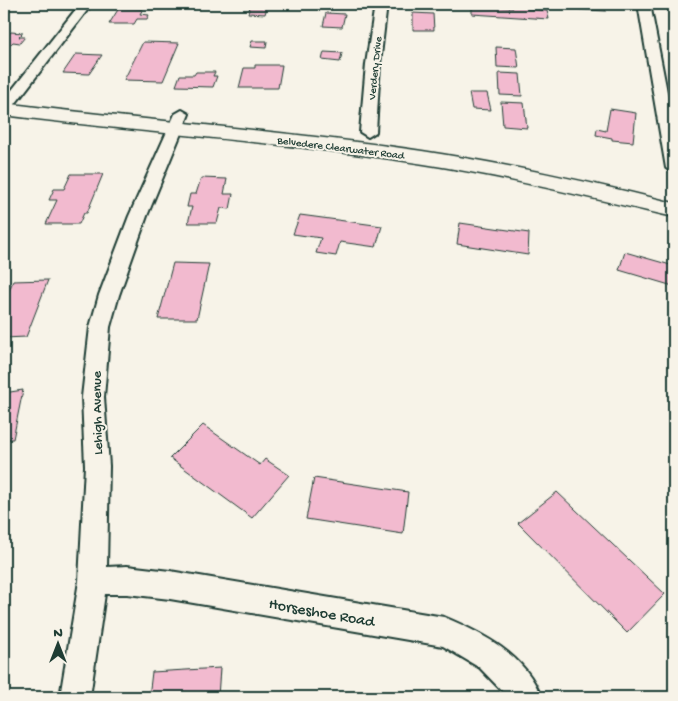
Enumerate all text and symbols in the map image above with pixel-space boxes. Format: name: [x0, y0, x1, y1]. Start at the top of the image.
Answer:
street label: Verdery Drive: [367, 36, 385, 102]
street label: Belvedere Clearwater Road: [276, 135, 407, 163]
street label: Lehigh Avenue: [89, 370, 108, 455]
street label: Horseshoe Road: [267, 596, 377, 633]
north arrow: [32, 618, 82, 668]
text: N: [53, 625, 63, 642]

